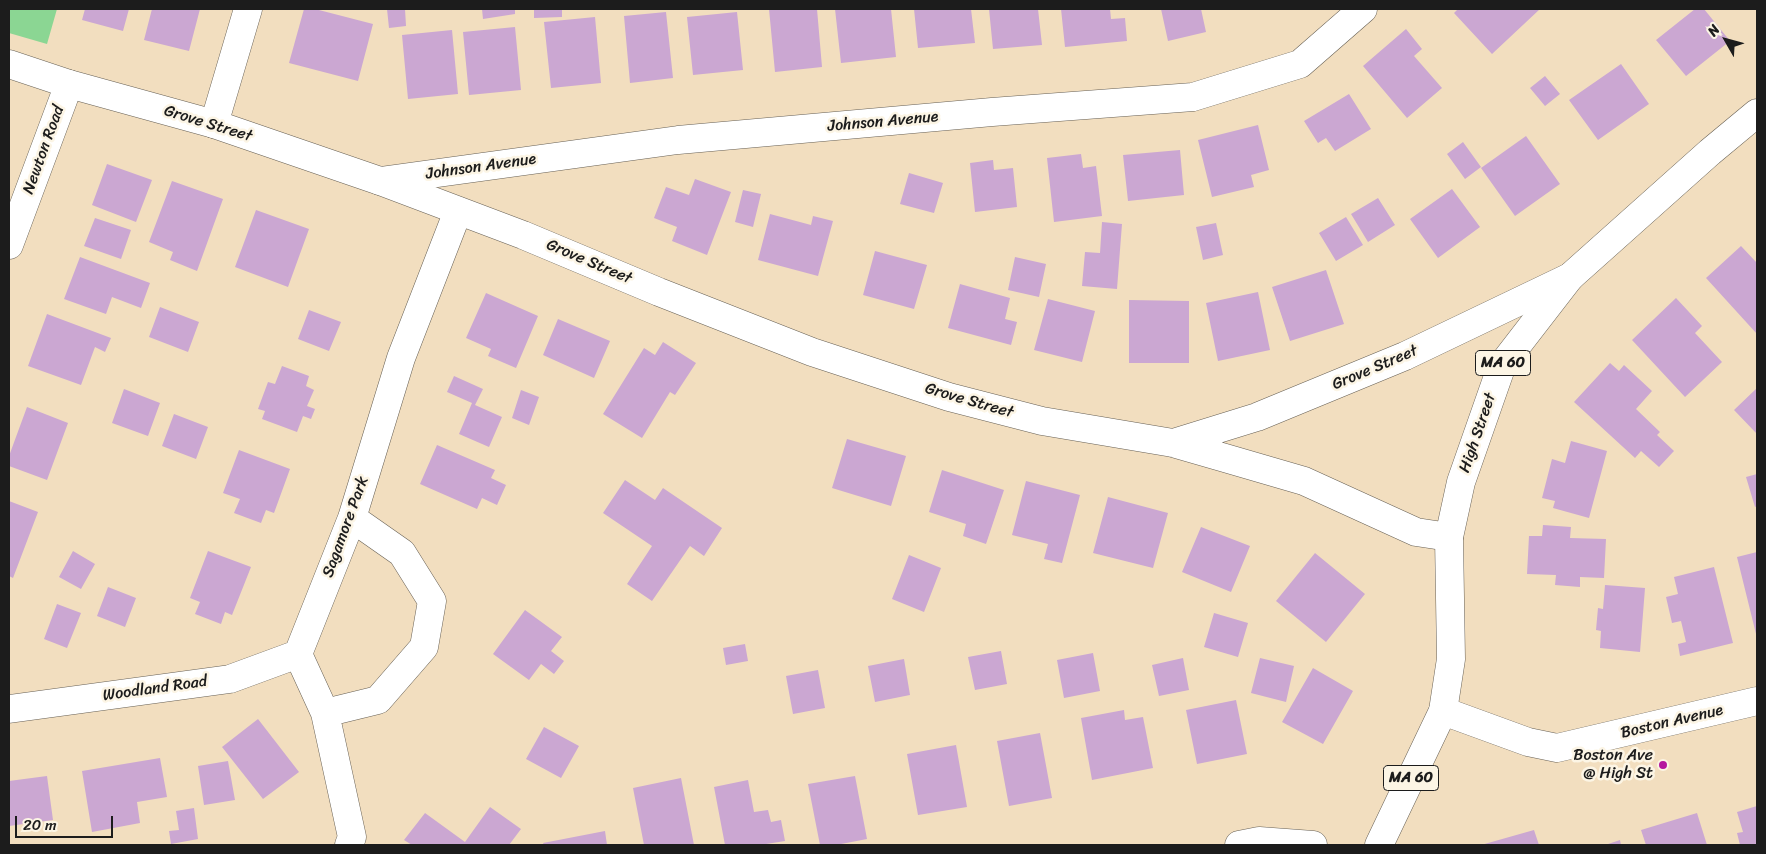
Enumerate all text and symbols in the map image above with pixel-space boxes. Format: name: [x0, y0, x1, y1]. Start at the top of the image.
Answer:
north arrow: [1701, 15, 1751, 65]
text: N: [1701, 19, 1727, 42]
street label: Grove Street: [162, 102, 254, 146]
street label: Newton Road: [19, 103, 69, 197]
street label: Johnson Avenue: [827, 108, 939, 136]
street label: Johnson Avenue: [425, 150, 537, 184]
street label: Grove Street: [543, 235, 635, 289]
street label: Grove Street: [1329, 341, 1421, 395]
road number: MA 60: [1476, 350, 1530, 376]
street label: Grove Street: [923, 379, 1015, 423]
street label: High Street: [1455, 391, 1501, 475]
street label: Sagamore Park: [319, 474, 373, 580]
street label: Woodland Road: [102, 672, 208, 706]
street label: Boston Avenue: [1619, 701, 1725, 743]
place label: Boston Ave @ High St: [1573, 746, 1653, 784]
marker: Boston Ave @ High St: [1657, 759, 1669, 771]
road number: MA 60: [1384, 766, 1438, 790]
scale bar: [18, 806, 115, 838]
text: 20 m: [23, 812, 57, 838]

